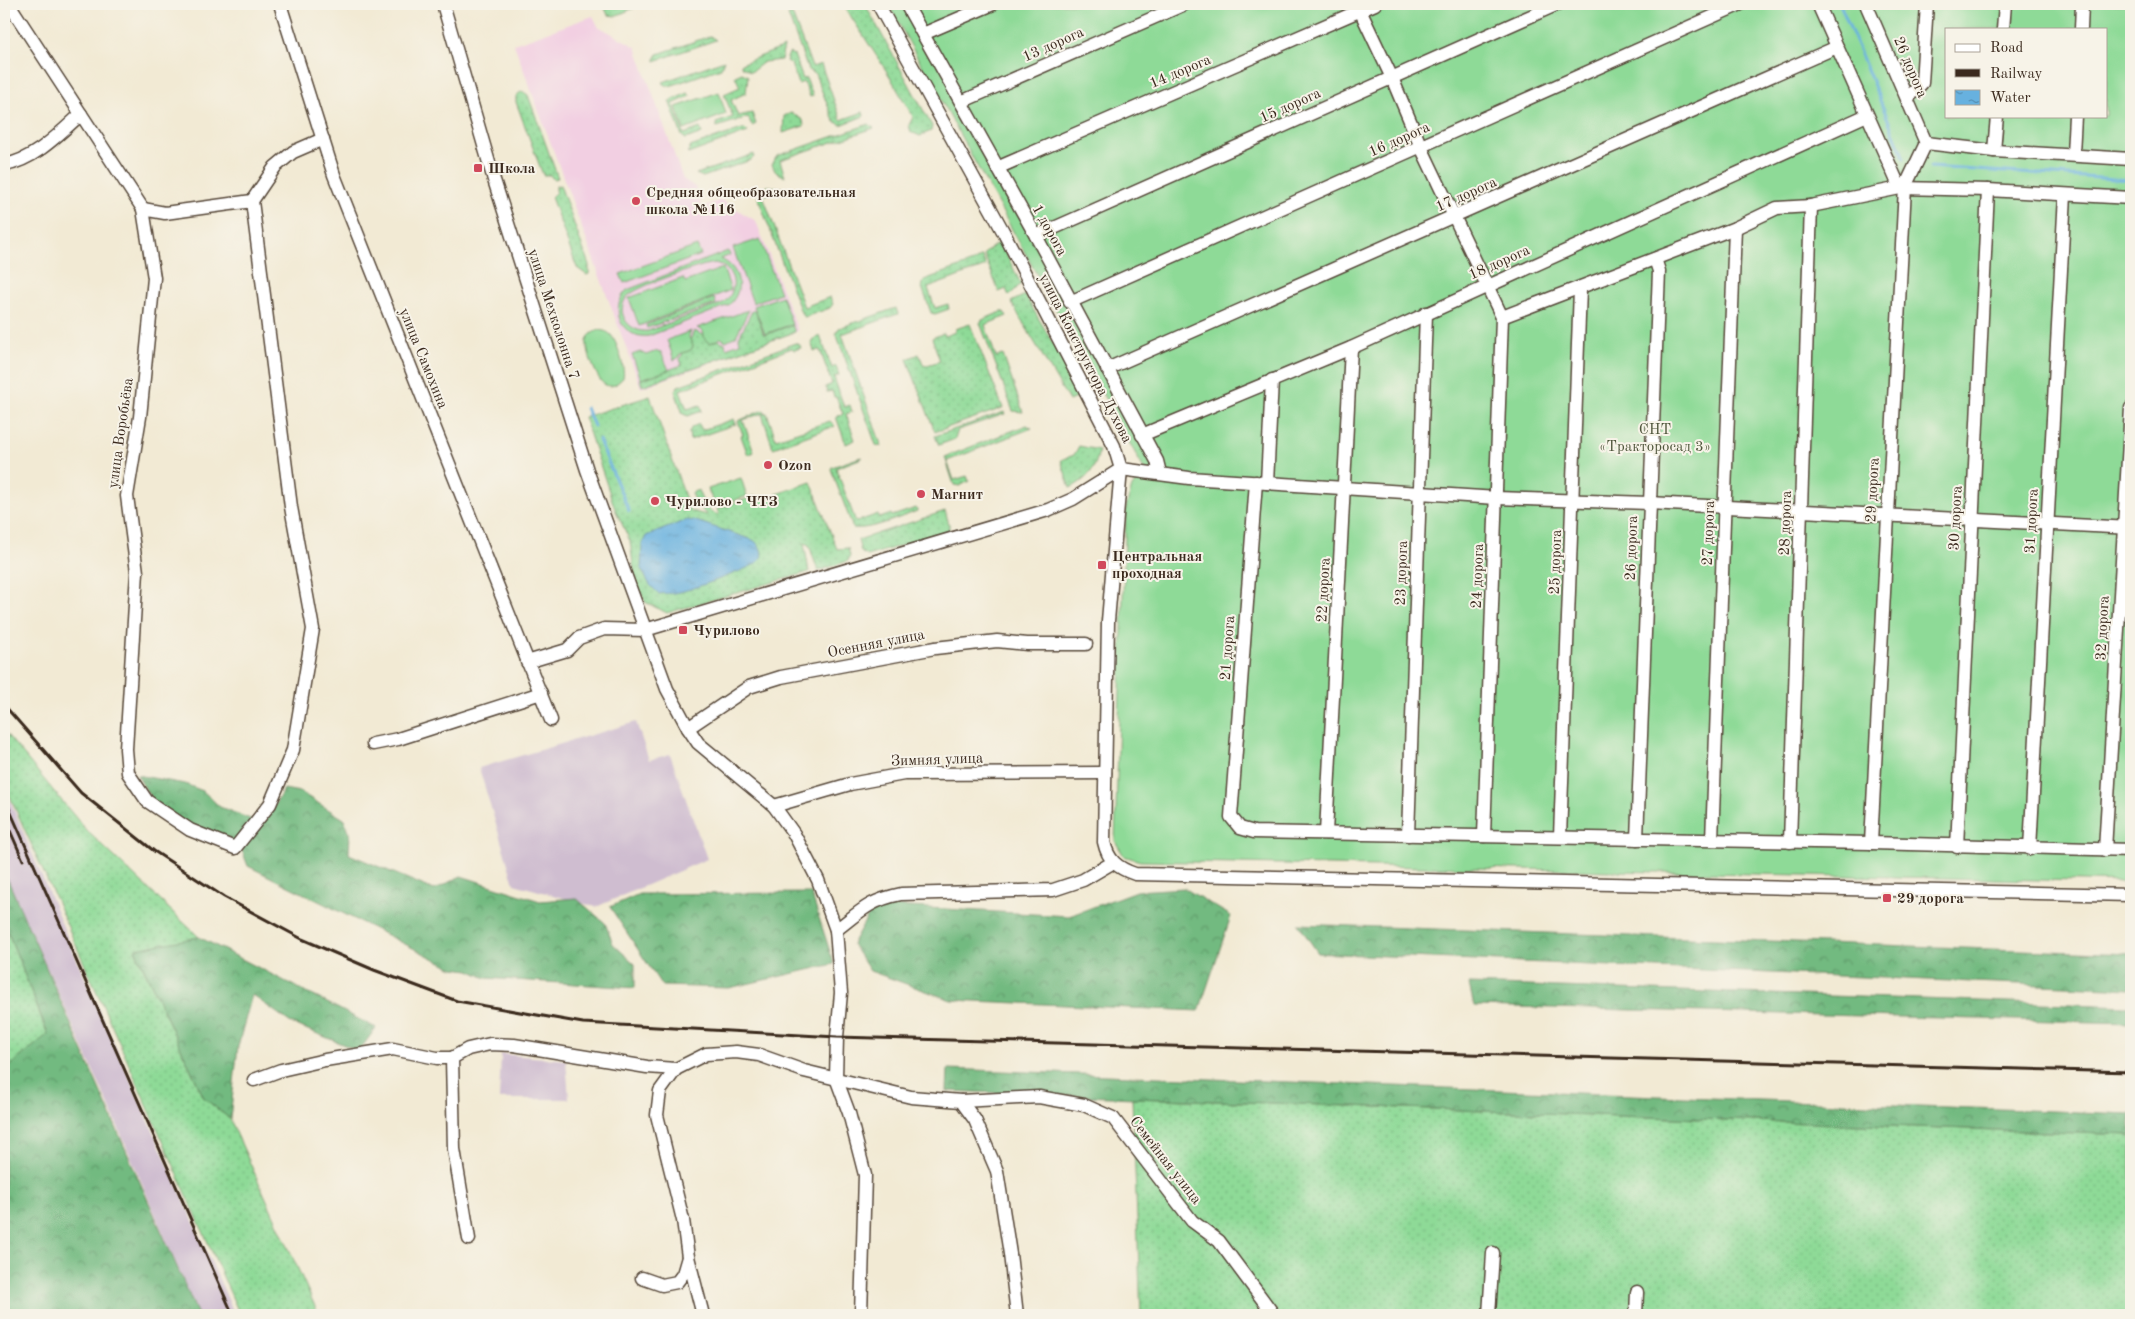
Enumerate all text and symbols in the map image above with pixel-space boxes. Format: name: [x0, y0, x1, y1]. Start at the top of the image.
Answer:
street label: 13 дорога: [1021, 25, 1087, 65]
legend: [1945, 28, 2108, 118]
street label: 26 дорога: [1890, 35, 1929, 101]
text: Road: [1990, 41, 2024, 56]
street label: 14 дорога: [1148, 53, 1214, 92]
text: Railway: [1990, 67, 2043, 82]
street label: 15 дорога: [1258, 86, 1324, 126]
text: Water: [1990, 91, 2031, 106]
street label: 16 дорога: [1367, 120, 1433, 160]
marker: Школа: [472, 162, 484, 174]
place label: Школа: [488, 162, 536, 177]
street label: 17 дорога: [1434, 175, 1500, 215]
place label: Средняя общеобразовательная школа №116: [646, 186, 856, 218]
marker: Средняя общеобразовательная школа №116: [630, 195, 642, 207]
street label: 1 дорога: [1028, 202, 1069, 260]
street label: 18 дорога: [1467, 243, 1533, 283]
street label: улица Мехколонна 7: [524, 247, 581, 382]
street label: улица Конструктора Духова: [1035, 271, 1134, 446]
street label: улица Самохина: [396, 306, 450, 412]
street label: улица Воробьёва: [106, 376, 137, 489]
park label: СНТ «Тракторосад 3»: [1599, 423, 1711, 455]
street label: 29 дорога: [1864, 457, 1883, 523]
marker: Ozon: [762, 459, 774, 471]
place label: Ozon: [778, 459, 811, 474]
street label: 30 дорога: [1947, 485, 1966, 551]
marker: Магнит: [915, 488, 927, 500]
place label: Магнит: [931, 488, 983, 503]
street label: 31 дорога: [2023, 488, 2042, 554]
street label: 28 дорога: [1778, 490, 1795, 556]
marker: Чурилово - ЧТЗ: [649, 495, 661, 507]
place label: Чурилово - ЧТЗ: [665, 495, 778, 510]
street label: 27 дорога: [1701, 500, 1718, 566]
street label: 26 дорога: [1624, 515, 1641, 581]
street label: 25 дорога: [1548, 529, 1565, 595]
street label: 23 дорога: [1394, 540, 1411, 606]
street label: 24 дорога: [1470, 543, 1487, 609]
place label: Центральная проходная: [1112, 550, 1202, 582]
street label: 22 дорога: [1315, 557, 1334, 623]
marker: Центральная проходная: [1096, 559, 1108, 571]
street label: 32 дорога: [2094, 595, 2113, 661]
street label: 21 дорога: [1219, 615, 1238, 681]
marker: Чурилово: [677, 624, 689, 636]
place label: Чурилово: [693, 624, 760, 639]
street label: Осенняя улица: [826, 628, 927, 661]
street label: Зимняя улица: [891, 751, 984, 770]
marker: 29 дорога: [1881, 892, 1893, 904]
place label: 29 дорога: [1897, 892, 1964, 907]
street label: Семейная улица: [1126, 1114, 1204, 1208]

